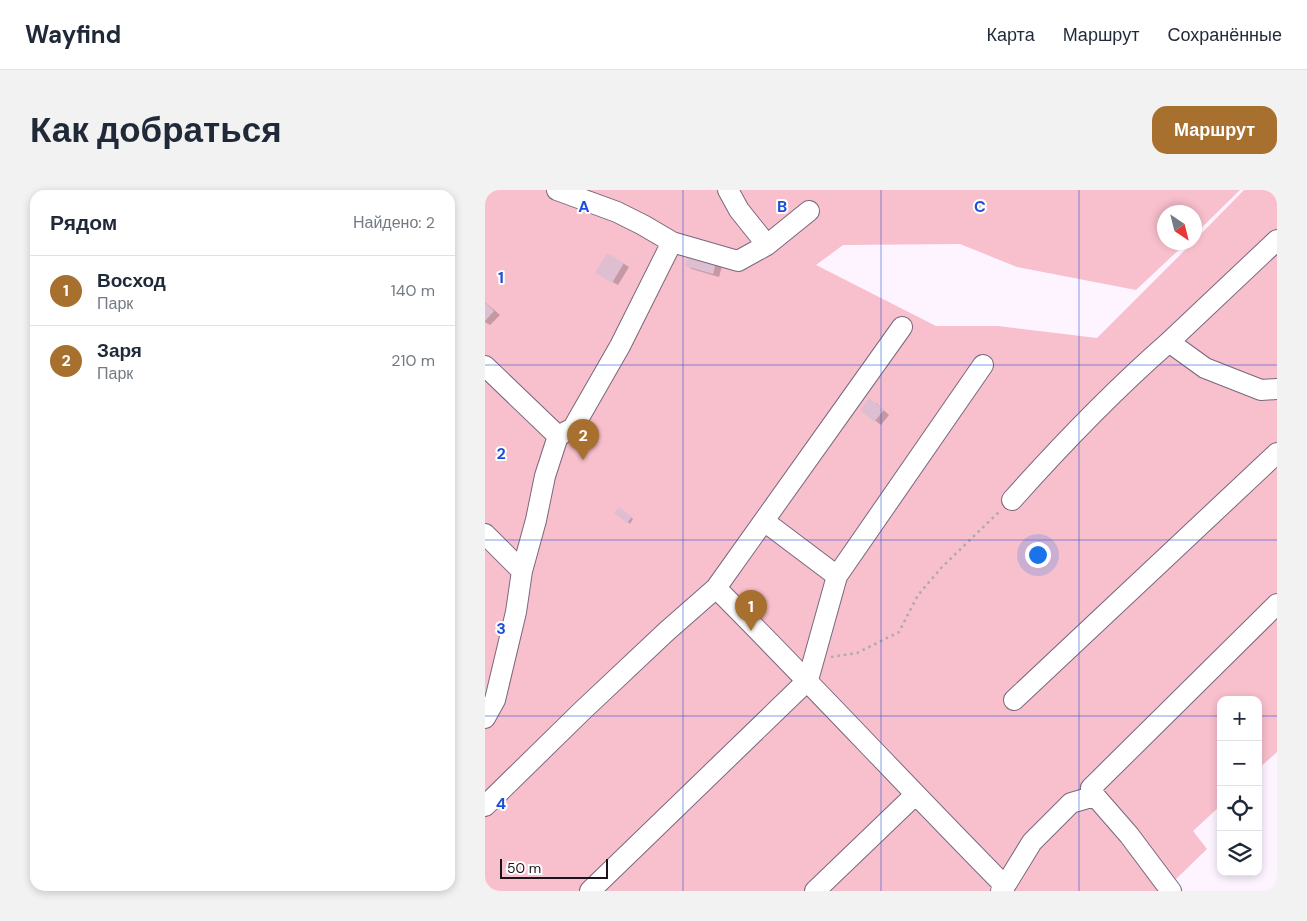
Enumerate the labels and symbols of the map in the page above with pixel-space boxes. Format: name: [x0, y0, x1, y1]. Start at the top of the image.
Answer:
text: A: [578, 196, 590, 217]
text: B: [777, 196, 787, 217]
text: C: [974, 196, 986, 217]
north arrow: [1157, 205, 1202, 250]
text: 1: [498, 267, 504, 288]
pin: 2: [567, 419, 599, 460]
text: 2: [496, 443, 506, 464]
your location: [1025, 542, 1051, 568]
pin: 1: [735, 590, 767, 631]
text: 3: [496, 618, 506, 639]
text: 4: [496, 793, 506, 814]
scale bar: [500, 856, 607, 879]

